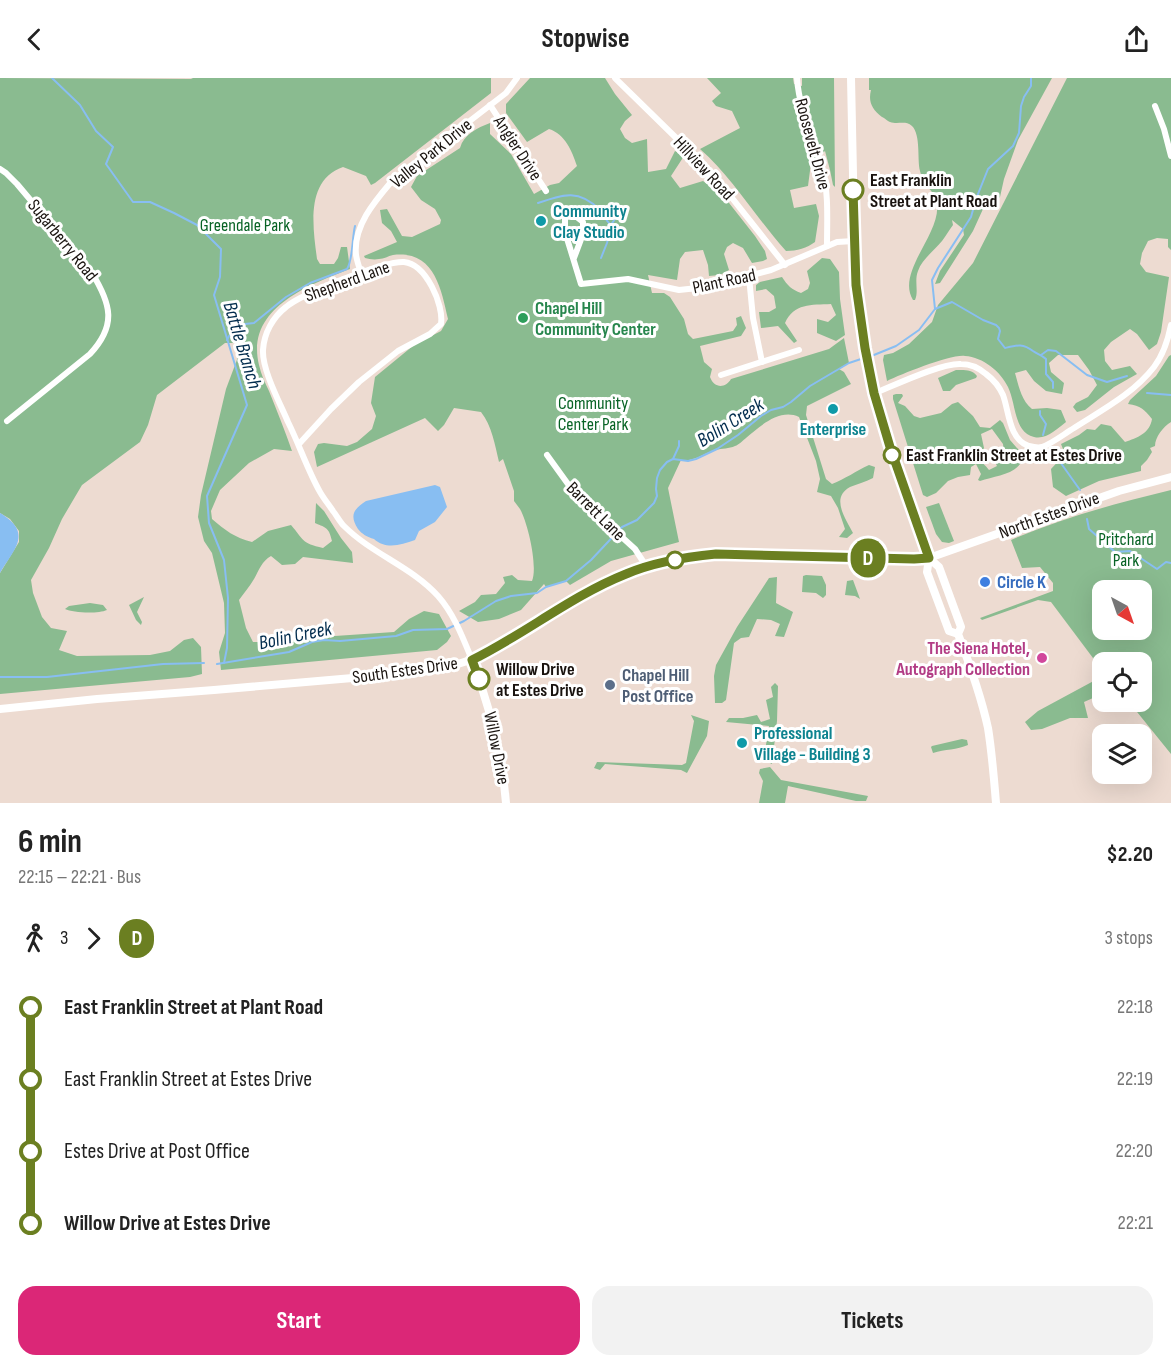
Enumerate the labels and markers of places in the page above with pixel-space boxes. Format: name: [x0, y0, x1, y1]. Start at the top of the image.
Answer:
place label: East Franklin Street at Plant Road: [870, 170, 997, 212]
marker: East Franklin Street at Plant Road: [842, 179, 864, 201]
place label: Community Clay Studio: [553, 201, 627, 243]
marker: Community Clay Studio: [534, 214, 548, 228]
place label: Chapel Hill Community Center: [535, 298, 656, 340]
marker: Chapel Hill Community Center: [516, 311, 530, 325]
marker: Enterprise: [826, 402, 840, 416]
place label: Enterprise: [800, 419, 866, 440]
place label: East Franklin Street at Estes Drive: [906, 445, 1122, 466]
marker: East Franklin Street at Estes Drive: [883, 446, 901, 464]
unlabelled marker: [666, 551, 684, 569]
place label: Circle K: [997, 572, 1046, 593]
marker: Circle K: [978, 575, 992, 589]
place label: The Siena Hotel, Autograph Collection: [895, 638, 1030, 680]
marker: The Siena Hotel, Autograph Collection: [1035, 651, 1049, 665]
place label: Willow Drive at Estes Drive: [496, 659, 584, 701]
place label: Chapel Hill Post Office: [622, 665, 693, 707]
marker: Willow Drive at Estes Drive: [468, 668, 490, 690]
marker: Chapel Hill Post Office: [603, 678, 617, 692]
place label: Professional Village - Building 3: [754, 723, 871, 765]
marker: Professional Village - Building 3: [735, 736, 749, 750]

